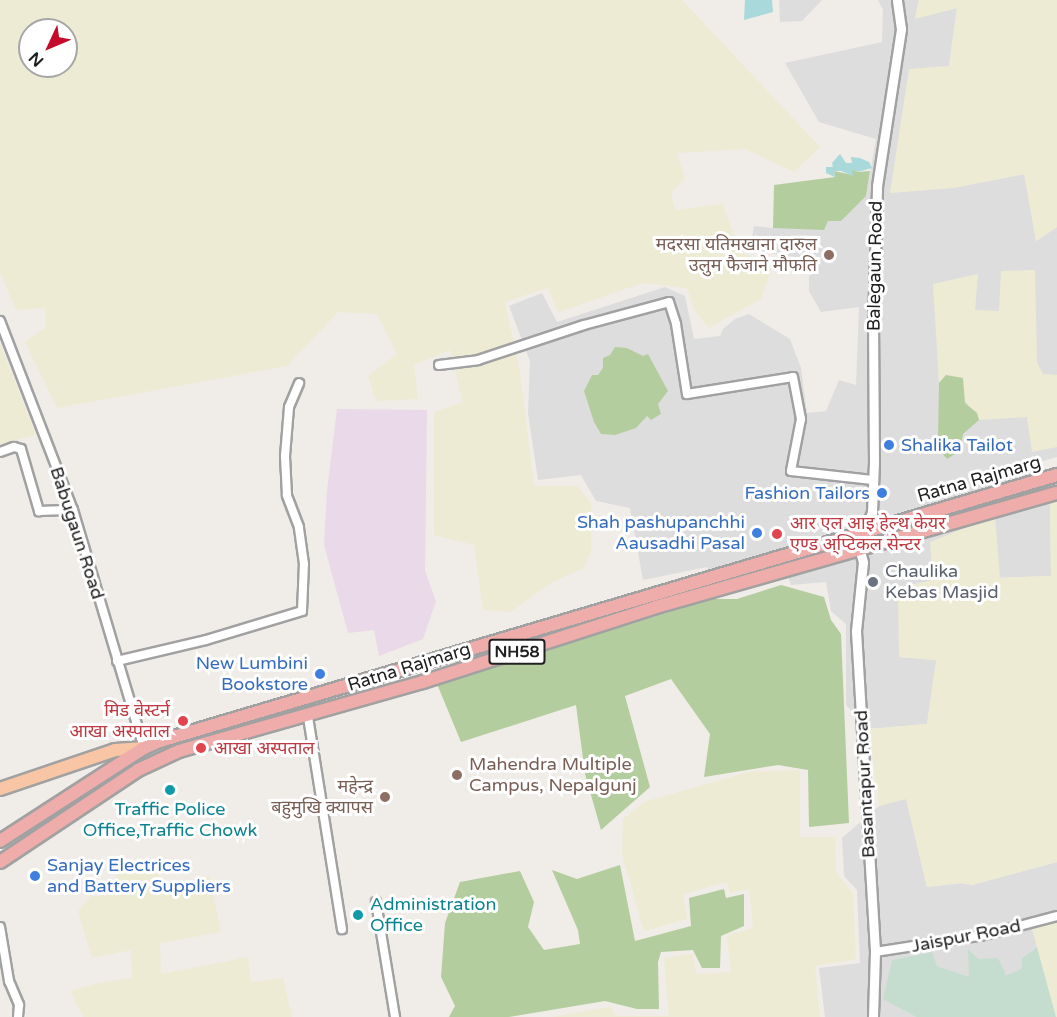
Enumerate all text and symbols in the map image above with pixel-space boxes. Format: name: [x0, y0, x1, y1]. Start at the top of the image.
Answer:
north arrow: [18, 18, 78, 78]
text: N: [25, 48, 48, 71]
street label: Balegaun Road: [863, 201, 887, 331]
place label: मदरसा यतिमखाना दारुल उलुम फैजाने माैफति: [656, 234, 817, 276]
marker: मदरसा यतिमखाना दारुल उलुम फैजाने माैफति: [822, 248, 836, 262]
place label: Shalika Tailot: [901, 434, 1013, 456]
marker: Shalika Tailot: [882, 438, 896, 452]
street label: Ratna Rajmarg: [915, 451, 1043, 507]
street label: Babugaun Road: [45, 464, 109, 602]
place label: Fashion Tailors: [745, 482, 870, 504]
marker: Fashion Tailors: [875, 486, 889, 500]
place label: Shah pashupanchhi Aausadhi Pasal: [577, 512, 745, 554]
place label: आर एल आइ हेल्थ केयर एण्ड अ्प्टिकल सेन्टर: [790, 513, 946, 556]
marker: आर एल आइ हेल्थ केयर एण्ड अ्प्टिकल सेन्टर: [768, 525, 786, 543]
marker: Shah pashupanchhi Aausadhi Pasal: [750, 526, 764, 540]
place label: Chaulika Kebas Masjid: [885, 561, 999, 604]
marker: Chaulika Kebas Masjid: [866, 575, 880, 589]
street label: Ratna Rajmarg: [345, 638, 473, 696]
road number: NH58: [487, 639, 547, 665]
place label: New Lumbini Bookstore: [196, 653, 308, 696]
marker: New Lumbini Bookstore: [313, 667, 327, 681]
place label: मिड वेस्टर्न आखा अस्पताल: [69, 700, 170, 742]
street label: Basantapur Road: [850, 709, 880, 859]
marker: मिड वेस्टर्न आखा अस्पताल: [174, 712, 192, 730]
place label: आखा अस्पताल: [214, 737, 315, 759]
marker: आखा अस्पताल: [192, 739, 210, 757]
place label: Mahendra Multiple Campus, Nepalgunj: [469, 754, 637, 796]
marker: Mahendra Multiple Campus, Nepalgunj: [450, 768, 464, 782]
place label: महेन्द्र बहुमुखि क्यापस: [271, 776, 373, 818]
marker: Traffic Police Office,Traffic Chowk: [163, 783, 177, 797]
marker: महेन्द्र बहुमुखि क्यापस: [378, 790, 392, 804]
place label: Traffic Police Office,Traffic Chowk: [83, 799, 257, 842]
place label: Sanjay Electrices and Battery Suppliers: [47, 855, 231, 898]
marker: Sanjay Electrices and Battery Suppliers: [28, 869, 42, 883]
place label: Administration Office: [370, 894, 497, 936]
marker: Administration Office: [351, 908, 365, 922]
street label: Jaispur Road: [910, 915, 1022, 957]

